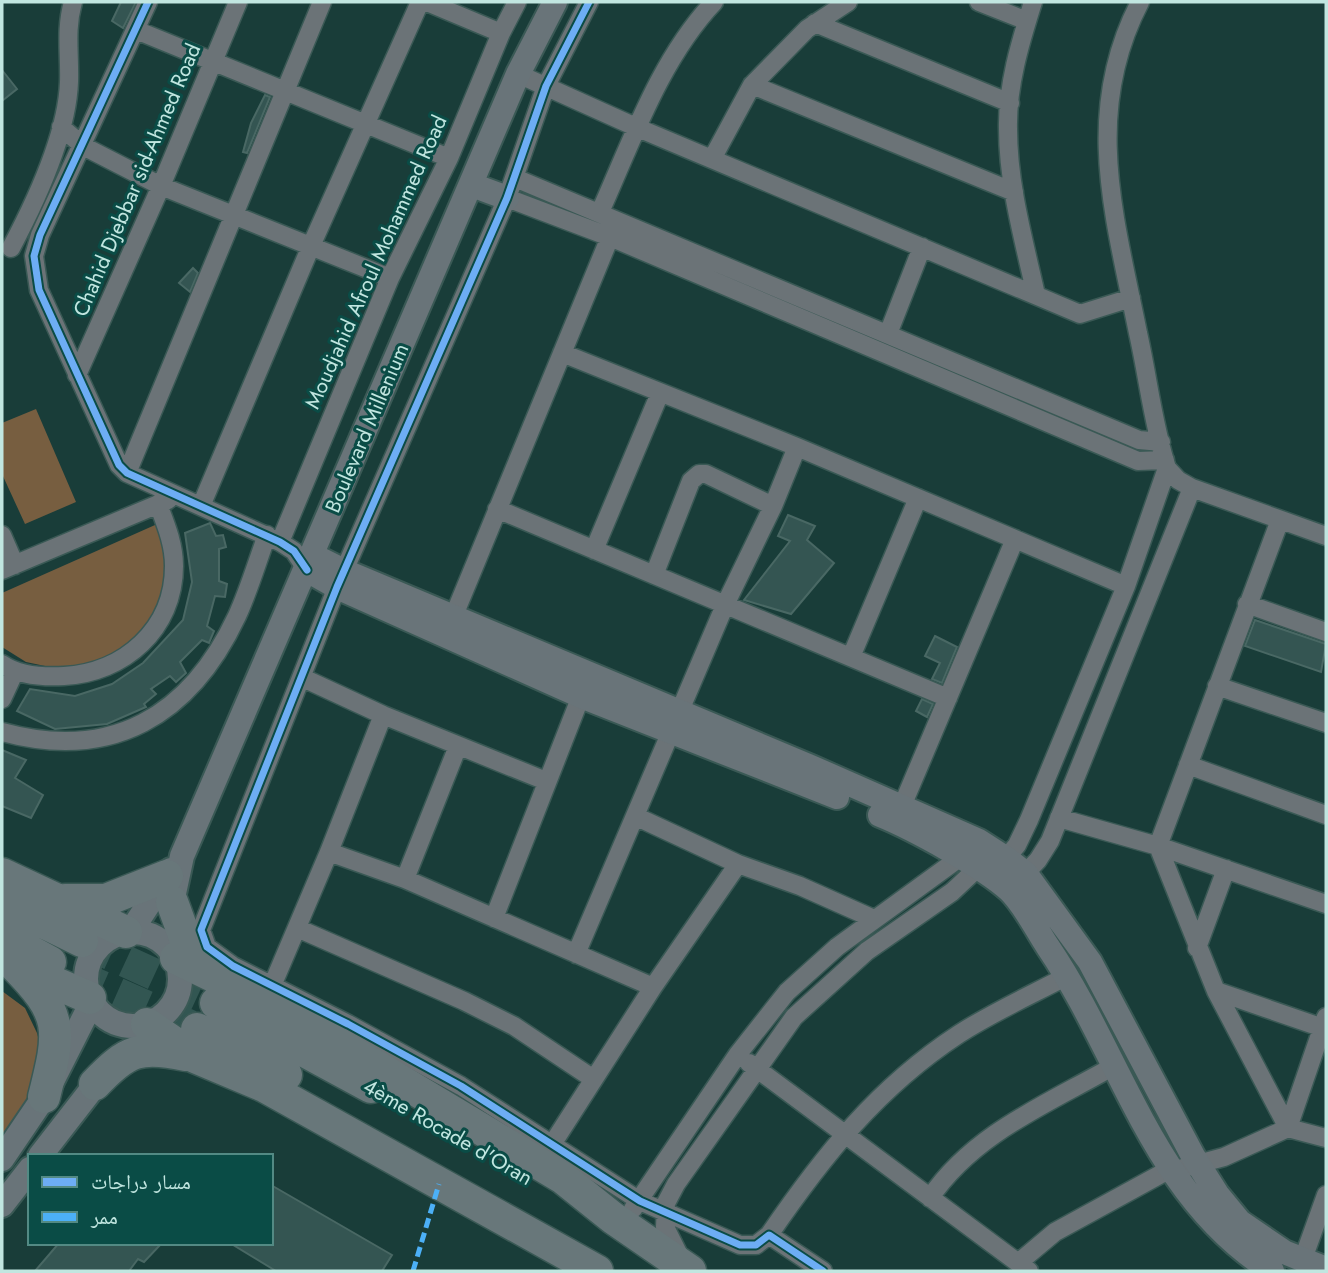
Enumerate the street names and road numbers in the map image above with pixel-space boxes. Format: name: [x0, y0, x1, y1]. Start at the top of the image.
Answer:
street label: Chahid Djebbar sid-Ahmed Road: [66, 39, 208, 321]
street label: Moudjahid Afroul Mohammed Road: [297, 110, 455, 414]
street label: Boulevard Millenium: [318, 339, 416, 517]
street label: 4ème Rocade d'Oran: [358, 1071, 538, 1193]

